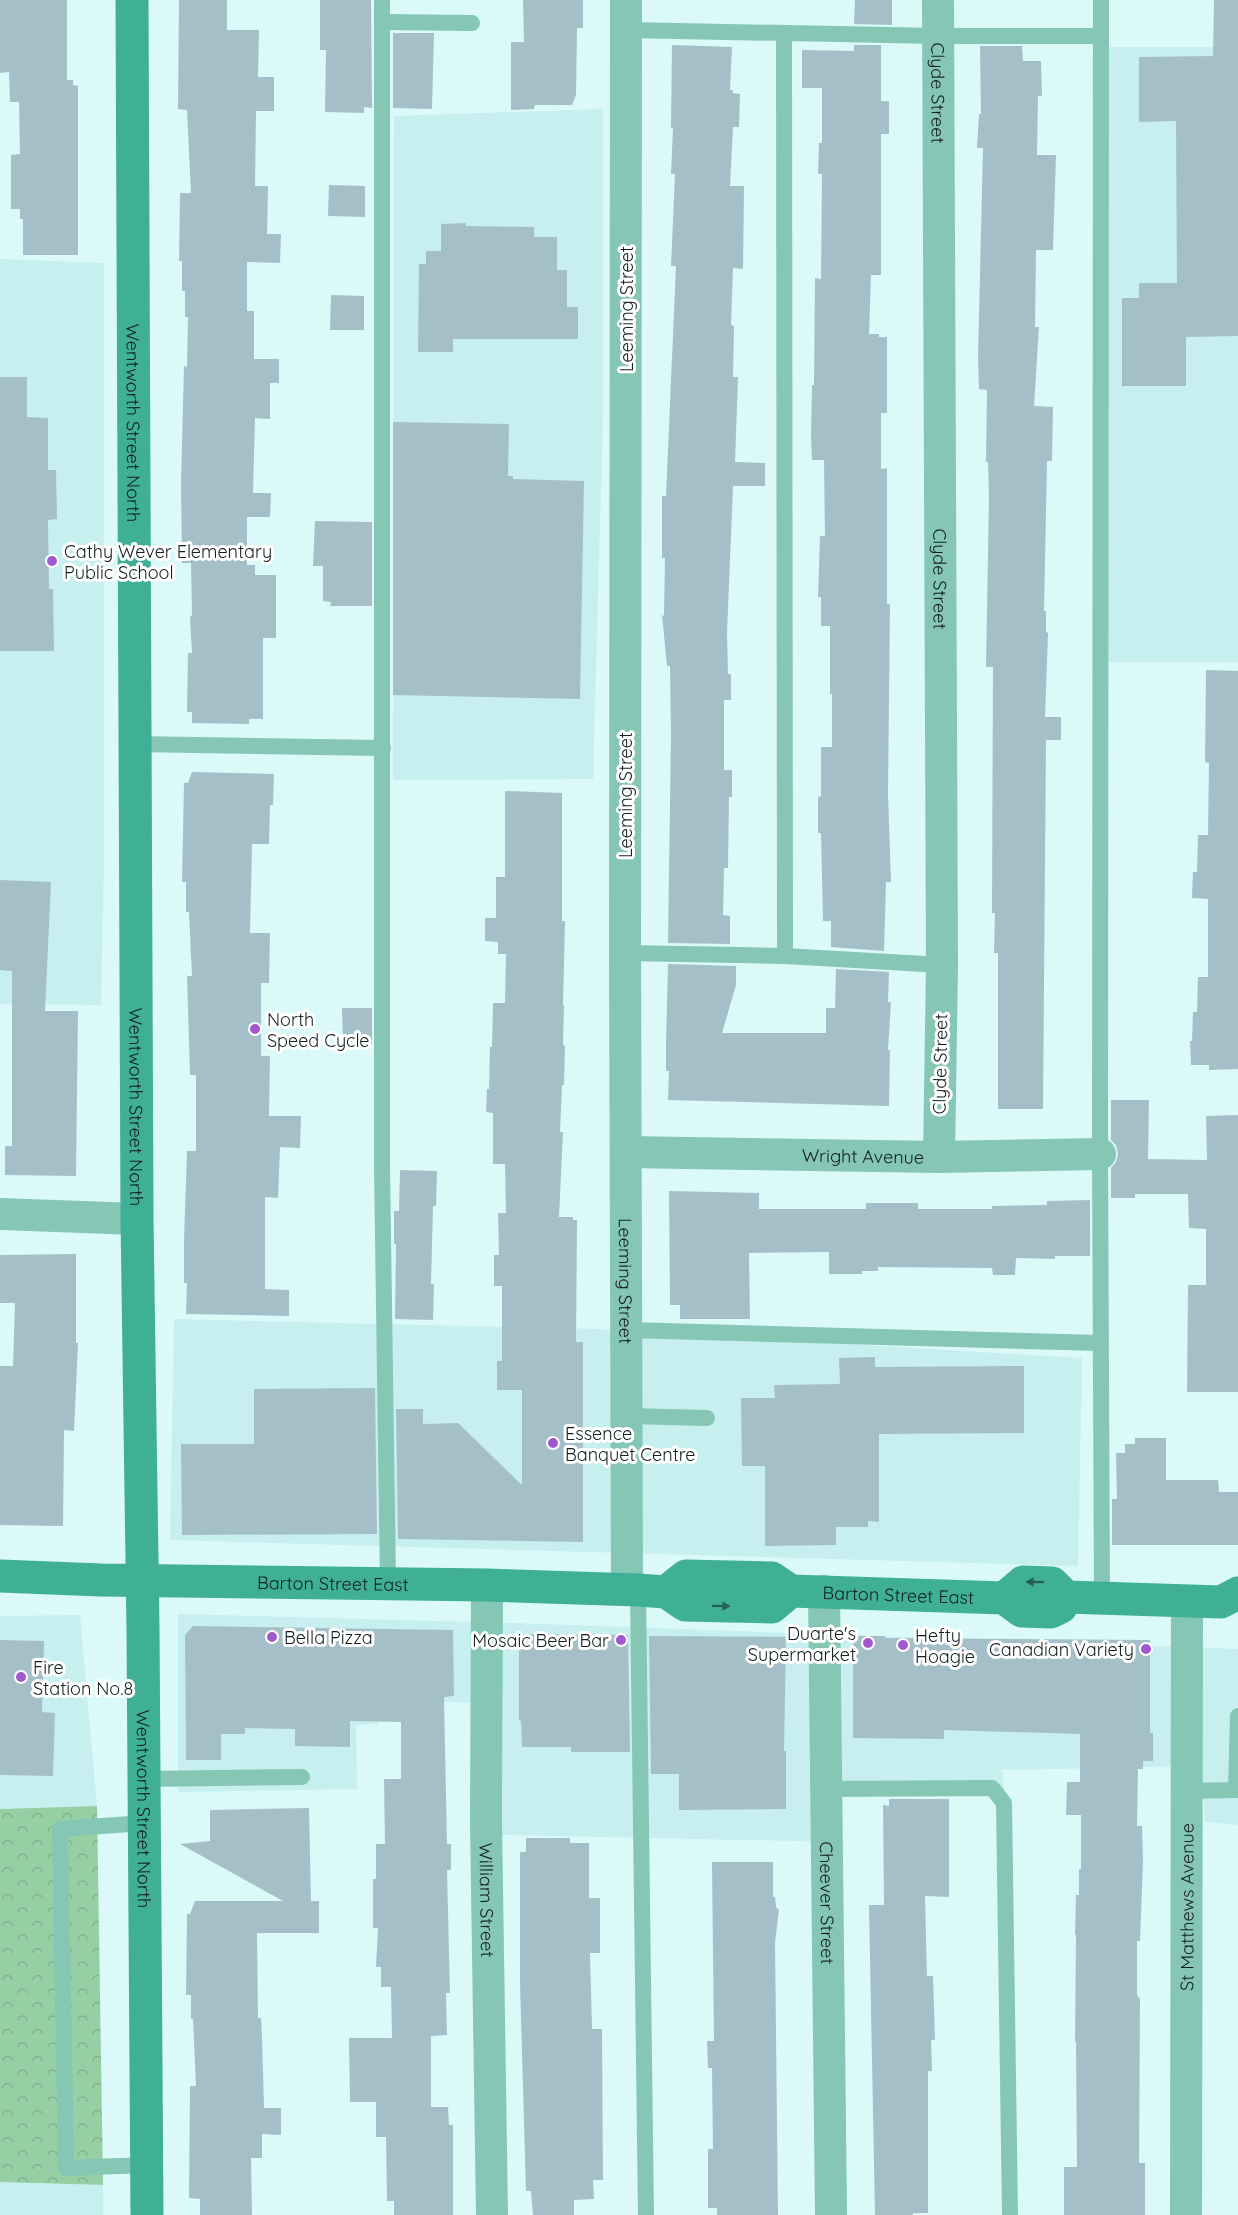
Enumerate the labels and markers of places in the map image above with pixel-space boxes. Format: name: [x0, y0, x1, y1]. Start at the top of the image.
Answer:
place label: Cathy Wever Elementary Public School: [64, 540, 272, 584]
marker: Cathy Wever Elementary Public School: [45, 554, 59, 568]
place label: North Speed Cycle: [267, 1008, 370, 1052]
marker: North Speed Cycle: [248, 1022, 262, 1036]
place label: Essence Banquet Centre: [565, 1422, 696, 1466]
marker: Essence Banquet Centre: [546, 1436, 560, 1450]
place label: Duarte's Supermarket: [748, 1622, 856, 1666]
place label: Hefty Hoagie: [915, 1624, 975, 1668]
place label: Bella Pizza: [284, 1626, 373, 1649]
place label: Mosaic Beer Bar: [472, 1629, 609, 1652]
marker: Bella Pizza: [265, 1630, 279, 1644]
marker: Mosaic Beer Bar: [614, 1633, 628, 1647]
marker: Duarte's Supermarket: [861, 1636, 875, 1650]
marker: Hefty Hoagie: [896, 1638, 910, 1652]
place label: Canadian Variety: [989, 1638, 1134, 1661]
marker: Canadian Variety: [1139, 1642, 1153, 1656]
place label: Fire Station No.8: [33, 1656, 133, 1700]
marker: Fire Station No.8: [14, 1670, 28, 1684]

